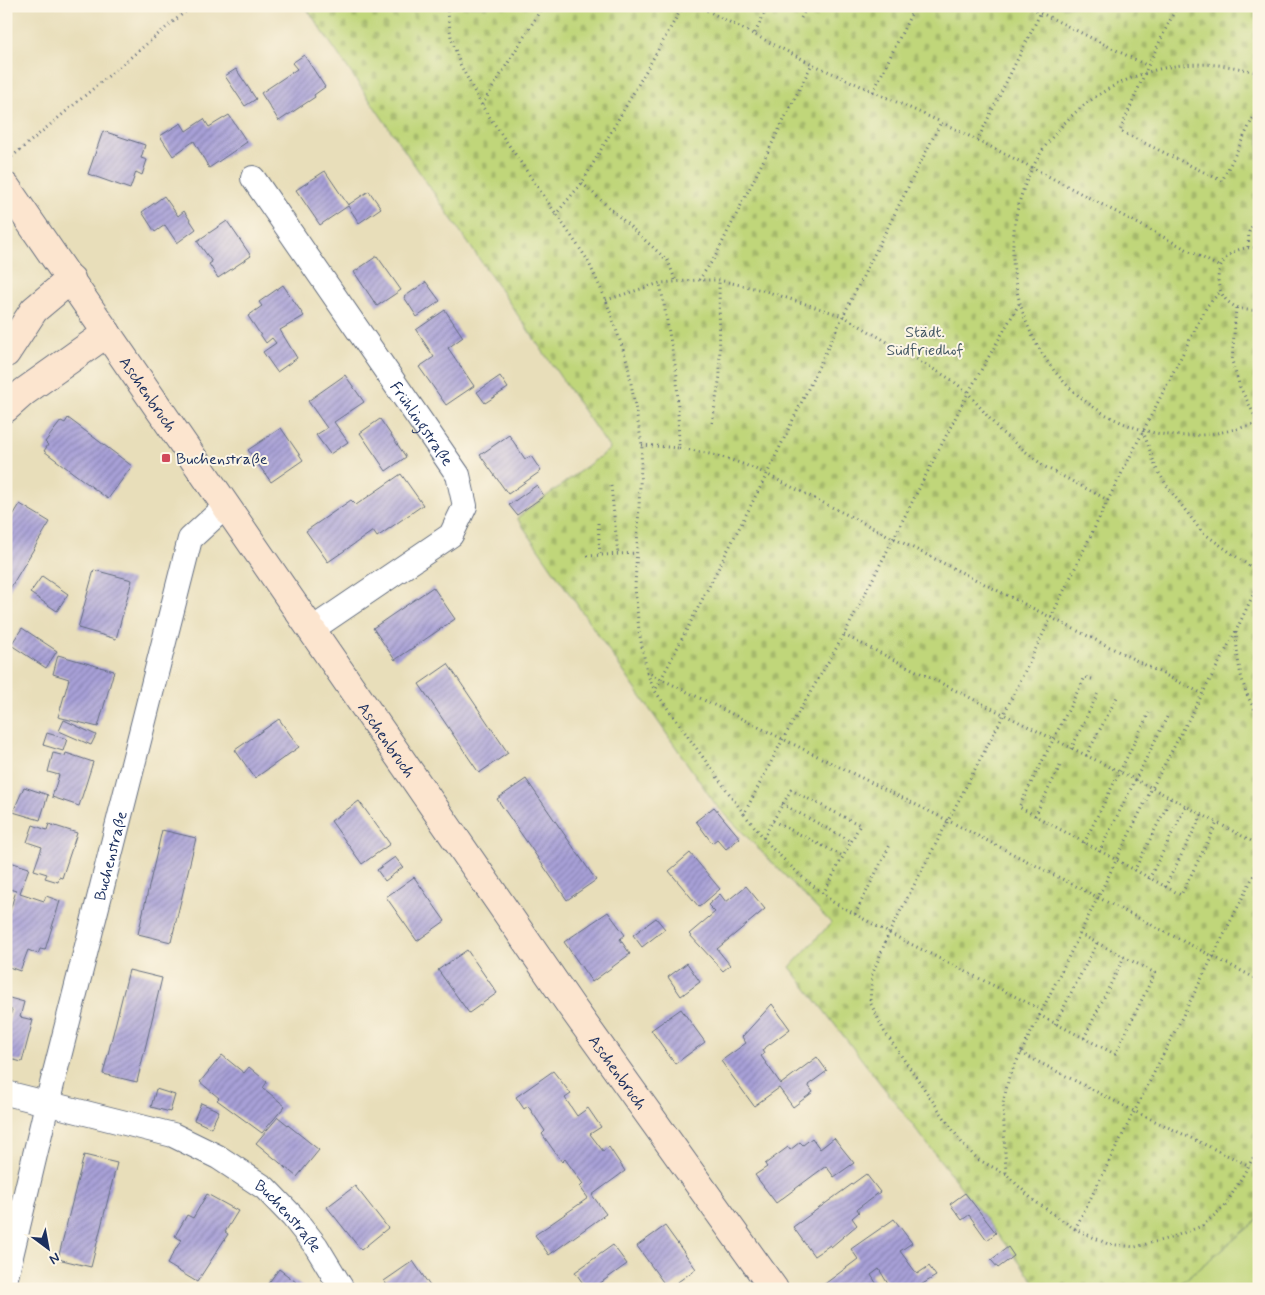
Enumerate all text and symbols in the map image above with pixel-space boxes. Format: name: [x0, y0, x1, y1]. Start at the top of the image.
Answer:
park label: Städt. Südfriedhof: [886, 322, 964, 361]
street label: Aschenbruch: [114, 353, 181, 436]
street label: Frühlingstraße: [384, 378, 458, 471]
place label: Buchenstraße: [176, 449, 268, 470]
marker: Buchenstraße: [160, 452, 172, 464]
street label: Aschenbruch: [352, 698, 419, 782]
street label: Buchenstraße: [90, 809, 133, 903]
street label: Aschenbruch: [583, 1031, 651, 1114]
street label: Buchenstraße: [250, 1175, 326, 1257]
north arrow: [22, 1222, 72, 1272]
text: N: [46, 1248, 63, 1268]

